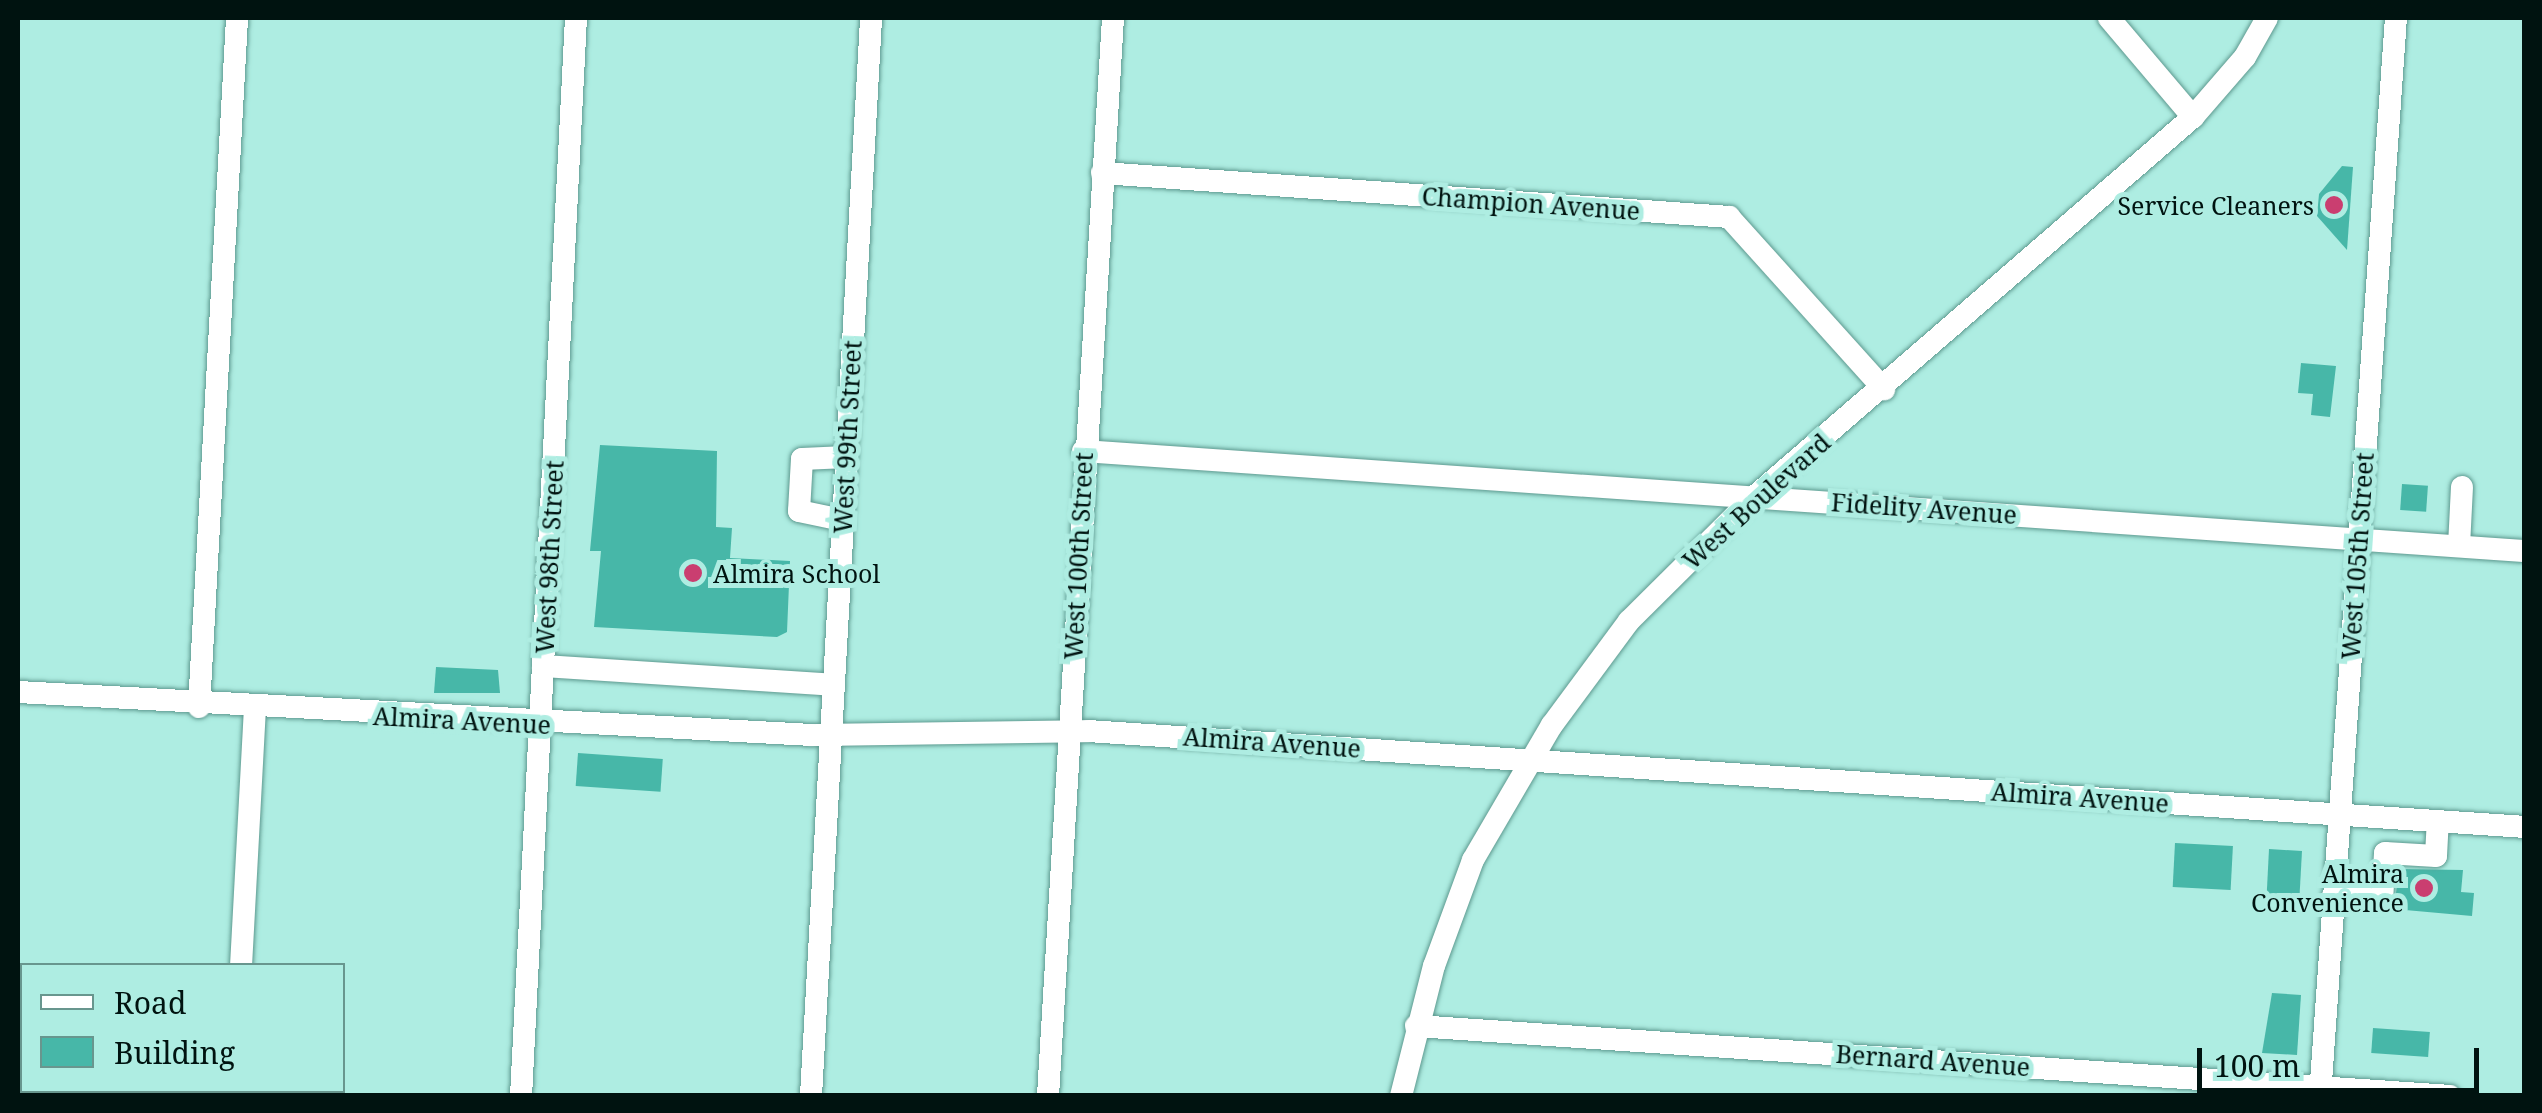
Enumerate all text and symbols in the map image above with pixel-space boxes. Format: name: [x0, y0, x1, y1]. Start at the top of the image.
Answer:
street label: Champion Avenue: [1421, 180, 1641, 226]
place label: Service Cleaners: [2118, 190, 2314, 220]
marker: Service Cleaners: [2323, 194, 2345, 216]
street label: West 99th Street: [827, 340, 867, 534]
street label: West Boulevard: [1676, 427, 1836, 575]
street label: West 105th Street: [2335, 451, 2379, 661]
street label: West 100th Street: [1058, 452, 1098, 660]
street label: West 98th Street: [529, 460, 569, 654]
street label: Fidelity Avenue: [1830, 487, 2018, 529]
place label: Almira School: [713, 558, 880, 588]
marker: Almira School: [682, 562, 704, 584]
street label: Almira Avenue: [372, 700, 552, 740]
street label: Almira Avenue: [1182, 721, 1362, 763]
street label: Almira Avenue: [1990, 776, 2170, 818]
place label: Almira Convenience: [2251, 859, 2404, 918]
marker: Almira Convenience: [2413, 877, 2435, 899]
legend: [20, 963, 345, 1093]
text: Road: [114, 982, 186, 1023]
scale bar: [2202, 1028, 2484, 1090]
text: Building: [114, 1032, 235, 1073]
street label: Bernard Avenue: [1835, 1038, 2031, 1082]
text: 100 m: [2214, 1045, 2300, 1086]

